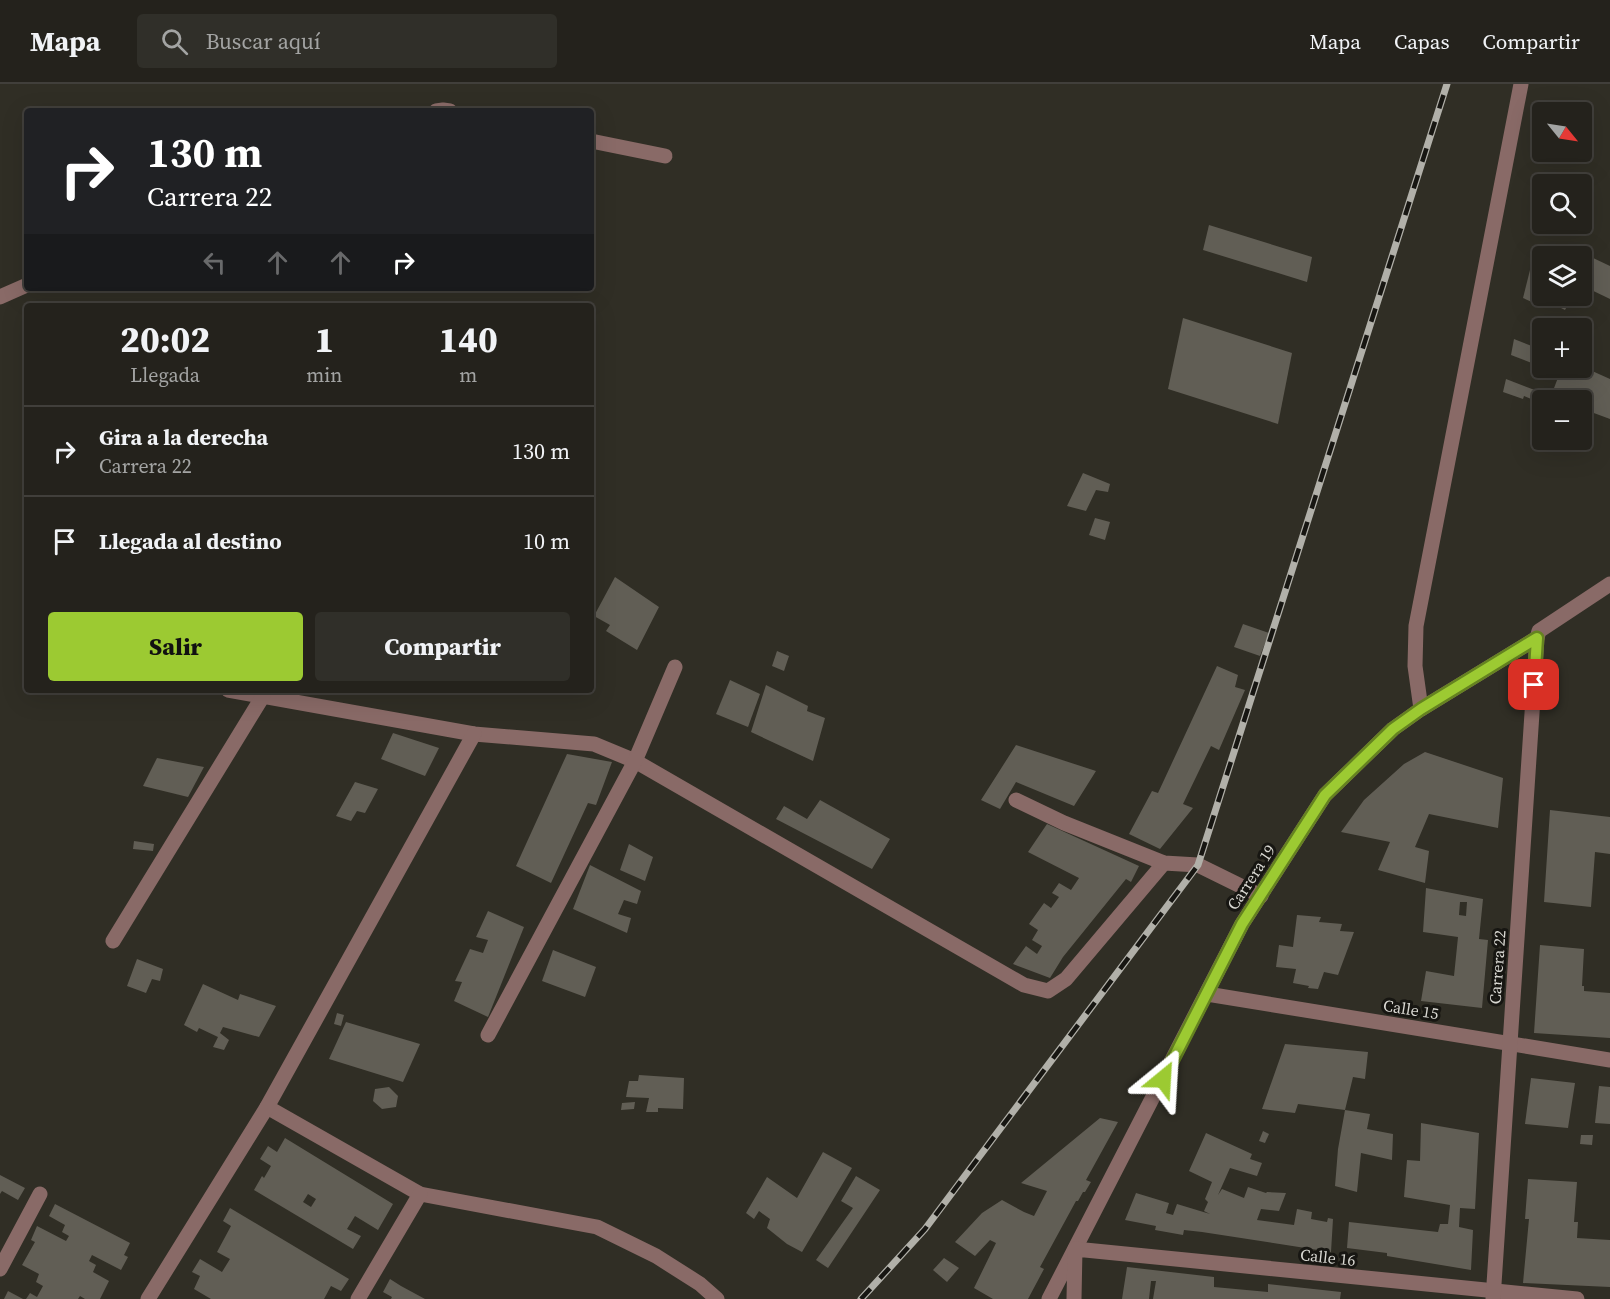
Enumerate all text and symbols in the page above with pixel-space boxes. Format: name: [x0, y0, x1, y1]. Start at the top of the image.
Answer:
search box: [137, 14, 557, 68]
text: Mapa: [30, 22, 101, 60]
icon: search: [158, 25, 191, 58]
text: Buscar aquí: [206, 26, 321, 56]
text: Mapa: [1309, 27, 1361, 56]
text: Capas: [1394, 27, 1450, 56]
text: Compartir: [1483, 27, 1580, 56]
north arrow: [1532, 102, 1592, 162]
map controls: [1532, 102, 1592, 450]
text: 130 m: [147, 123, 262, 181]
icon: right: [48, 132, 126, 210]
button: search: [1532, 174, 1592, 234]
text: Carrera 22: [147, 178, 272, 215]
icon: left: [198, 246, 231, 279]
icon: ahead: [261, 246, 294, 279]
icon: ahead: [324, 246, 357, 279]
icon: right: [387, 246, 420, 279]
button: layers: [1532, 246, 1592, 306]
text: 20:02: [120, 315, 210, 364]
text: 1: [314, 315, 334, 364]
text: 140: [438, 315, 498, 364]
button: +: [1532, 318, 1592, 378]
text: Llegada: [130, 361, 200, 389]
text: min: [306, 361, 342, 389]
text: m: [459, 361, 477, 389]
button: −: [1532, 390, 1592, 450]
text: Gira a la derecha: [99, 422, 268, 452]
icon: right: [48, 435, 81, 468]
text: 130 m: [512, 436, 570, 466]
text: Carrera 22: [99, 452, 192, 480]
icon: arrive: [48, 525, 81, 558]
text: Llegada al destino: [99, 526, 282, 556]
text: 10 m: [523, 526, 570, 556]
button: Salir: [48, 612, 303, 681]
button: Compartir: [315, 612, 570, 681]
pin: [1508, 659, 1559, 710]
icon: arrive: [1517, 668, 1550, 701]
street label: Carrera 19: [1222, 840, 1280, 914]
street label: Carrera 22: [1483, 929, 1511, 1005]
street label: Calle 15: [1382, 994, 1440, 1024]
position arrow: [1131, 1047, 1195, 1111]
street label: Calle 16: [1299, 1243, 1357, 1271]

